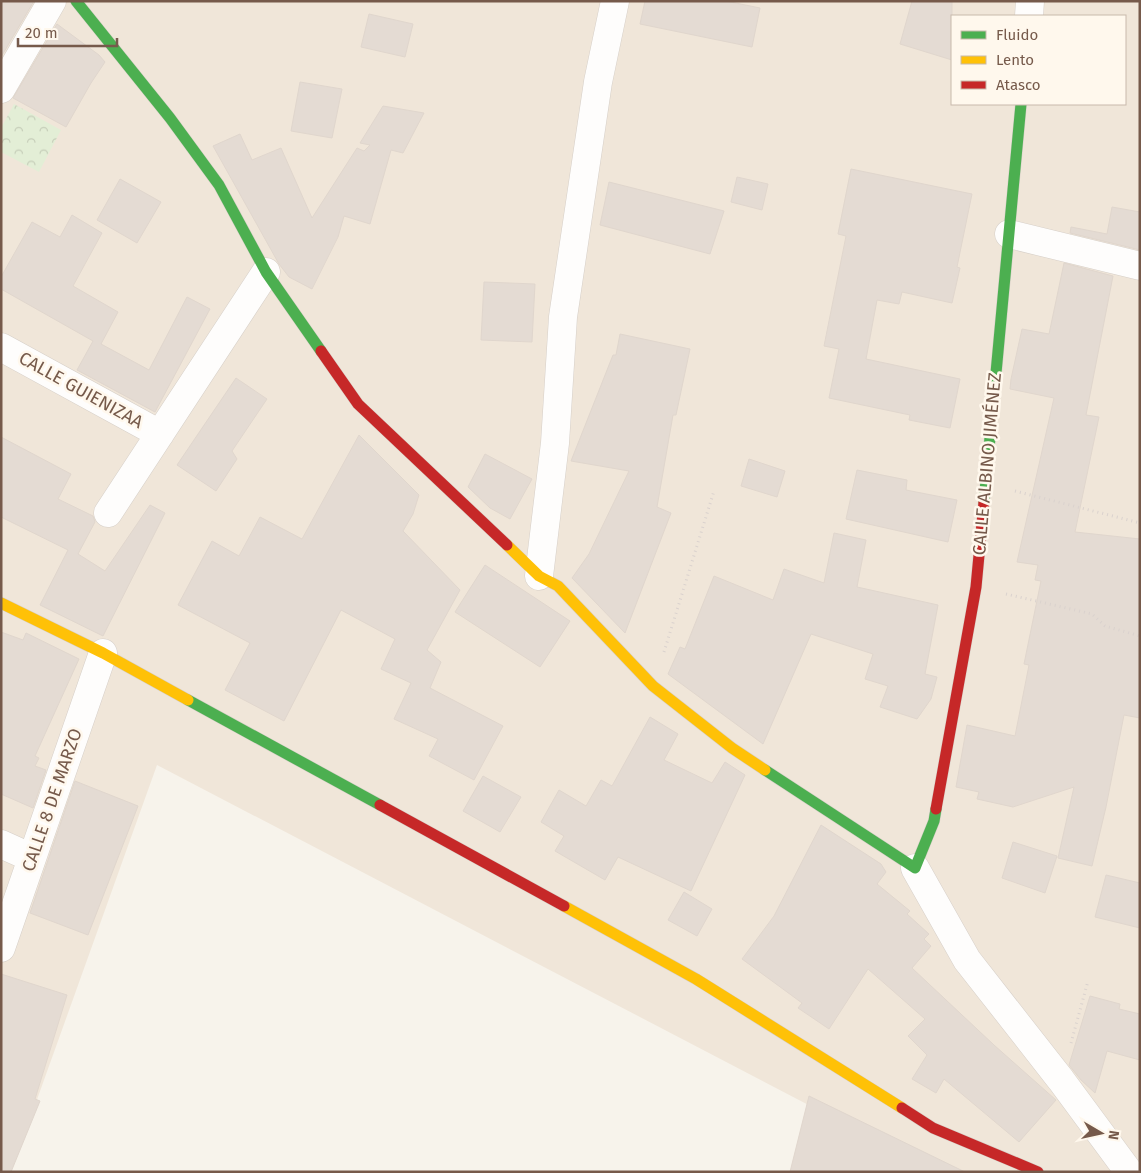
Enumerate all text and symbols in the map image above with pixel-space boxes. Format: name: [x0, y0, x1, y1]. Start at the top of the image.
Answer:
scale bar: [18, 15, 116, 47]
legend: [951, 15, 1126, 105]
text: 20 m: [25, 24, 58, 42]
text: Fluido: [996, 26, 1038, 44]
text: Lento: [996, 51, 1034, 69]
text: Atasco: [996, 76, 1041, 94]
street label: CALLE GUIENIZAA: [15, 347, 148, 434]
street label: CALLE ALBINO JIMÉNEZ: [967, 372, 1006, 556]
street label: CALLE 8 DE MARZO: [17, 726, 87, 874]
north arrow: [1076, 1108, 1126, 1158]
text: N: [1104, 1129, 1122, 1141]

